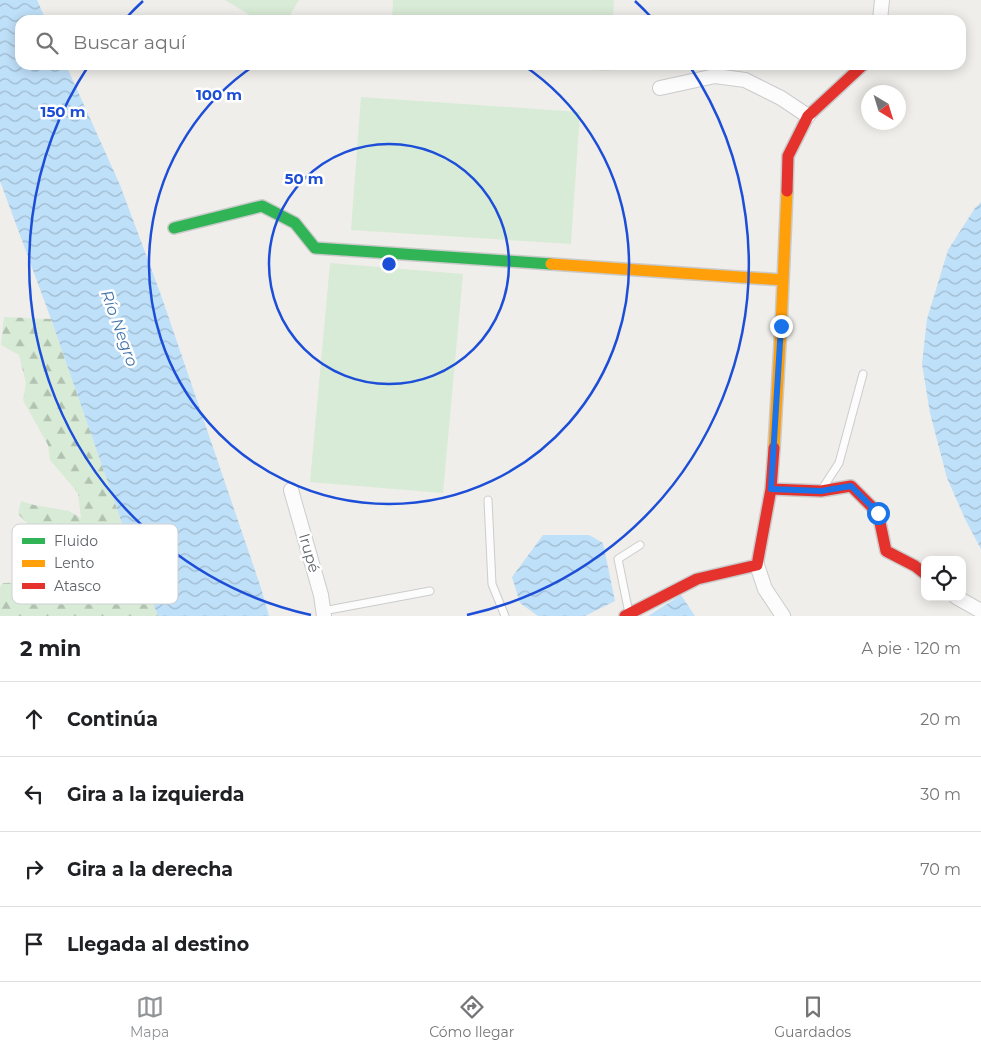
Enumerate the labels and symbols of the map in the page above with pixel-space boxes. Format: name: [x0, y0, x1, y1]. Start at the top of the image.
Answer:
text: 100 m: [196, 85, 242, 104]
north arrow: [861, 85, 906, 130]
text: 150 m: [41, 102, 85, 121]
text: 50 m: [284, 169, 324, 188]
centre of rings: [380, 255, 398, 273]
water label: Río Negro: [97, 287, 142, 369]
route end: [770, 315, 793, 338]
route start: [867, 502, 890, 525]
legend: [12, 524, 178, 604]
street label: Irupé: [295, 531, 324, 575]
text: Fluido: [54, 532, 98, 550]
text: Lento: [54, 554, 94, 572]
text: Atasco: [54, 577, 101, 595]

